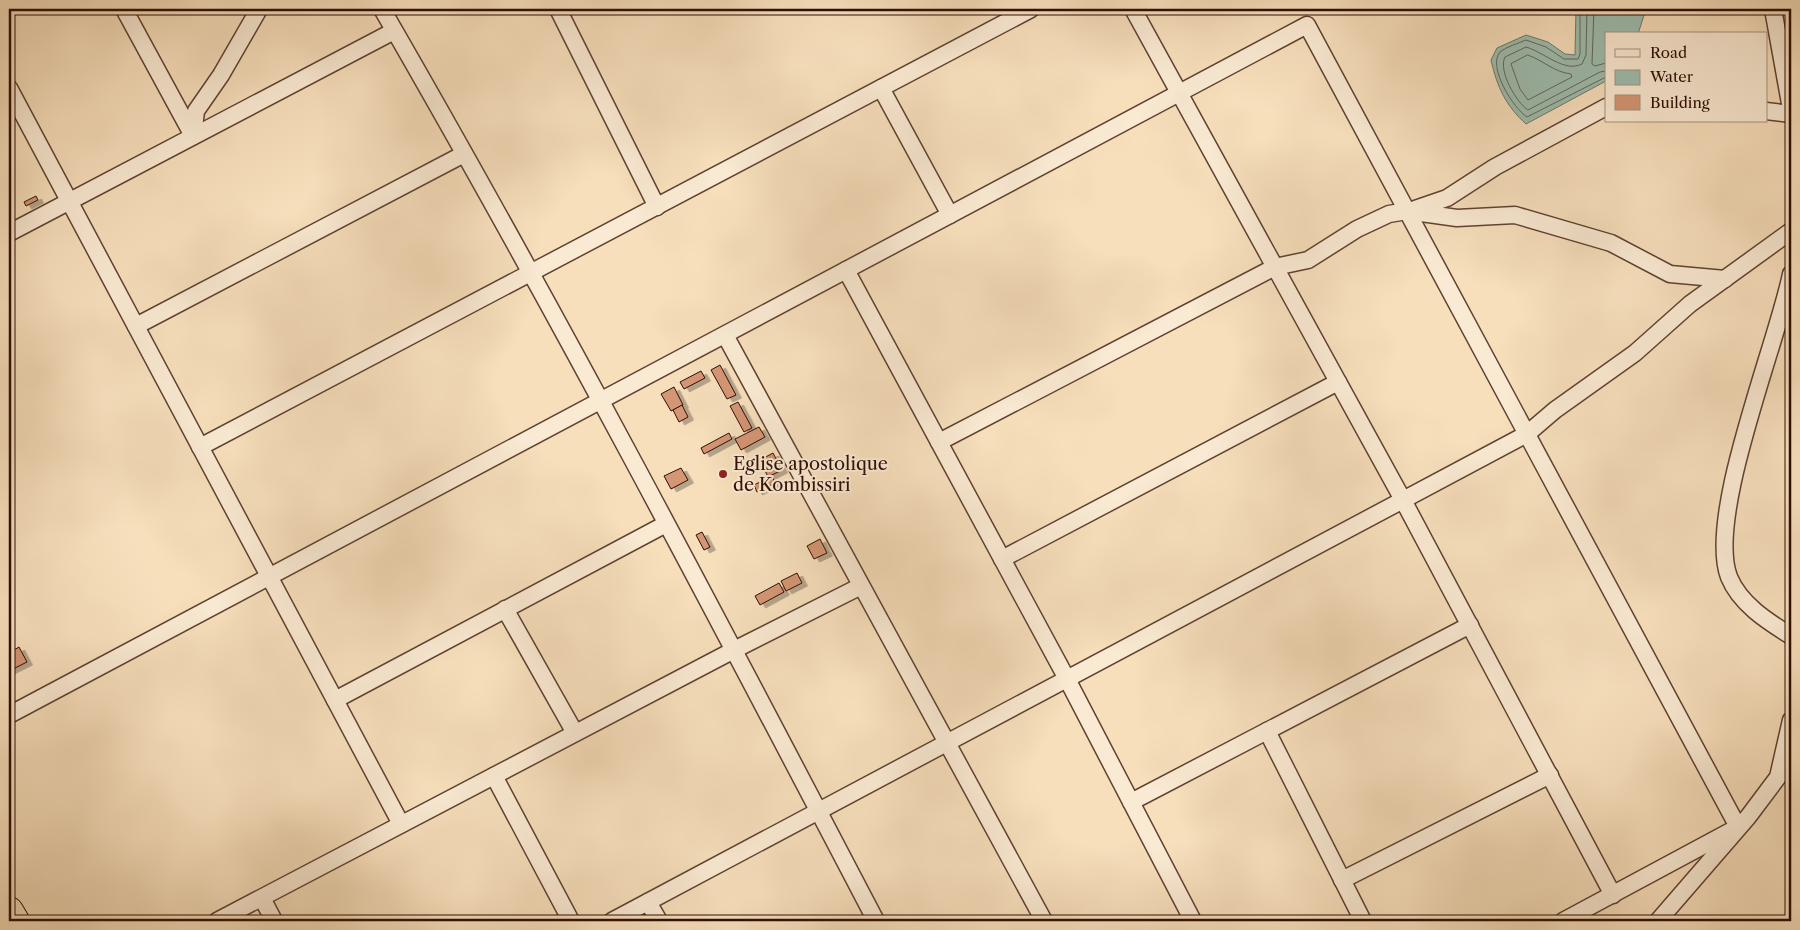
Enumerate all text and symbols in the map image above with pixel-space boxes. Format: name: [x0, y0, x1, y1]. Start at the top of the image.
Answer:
legend: [1605, 32, 1768, 122]
text: Road: [1650, 43, 1687, 62]
text: Water: [1649, 67, 1694, 86]
text: Building: [1650, 93, 1710, 112]
place label: Eglise apostolique de Kombissiri: [733, 453, 888, 496]
marker: Eglise apostolique de Kombissiri: [717, 468, 729, 480]

